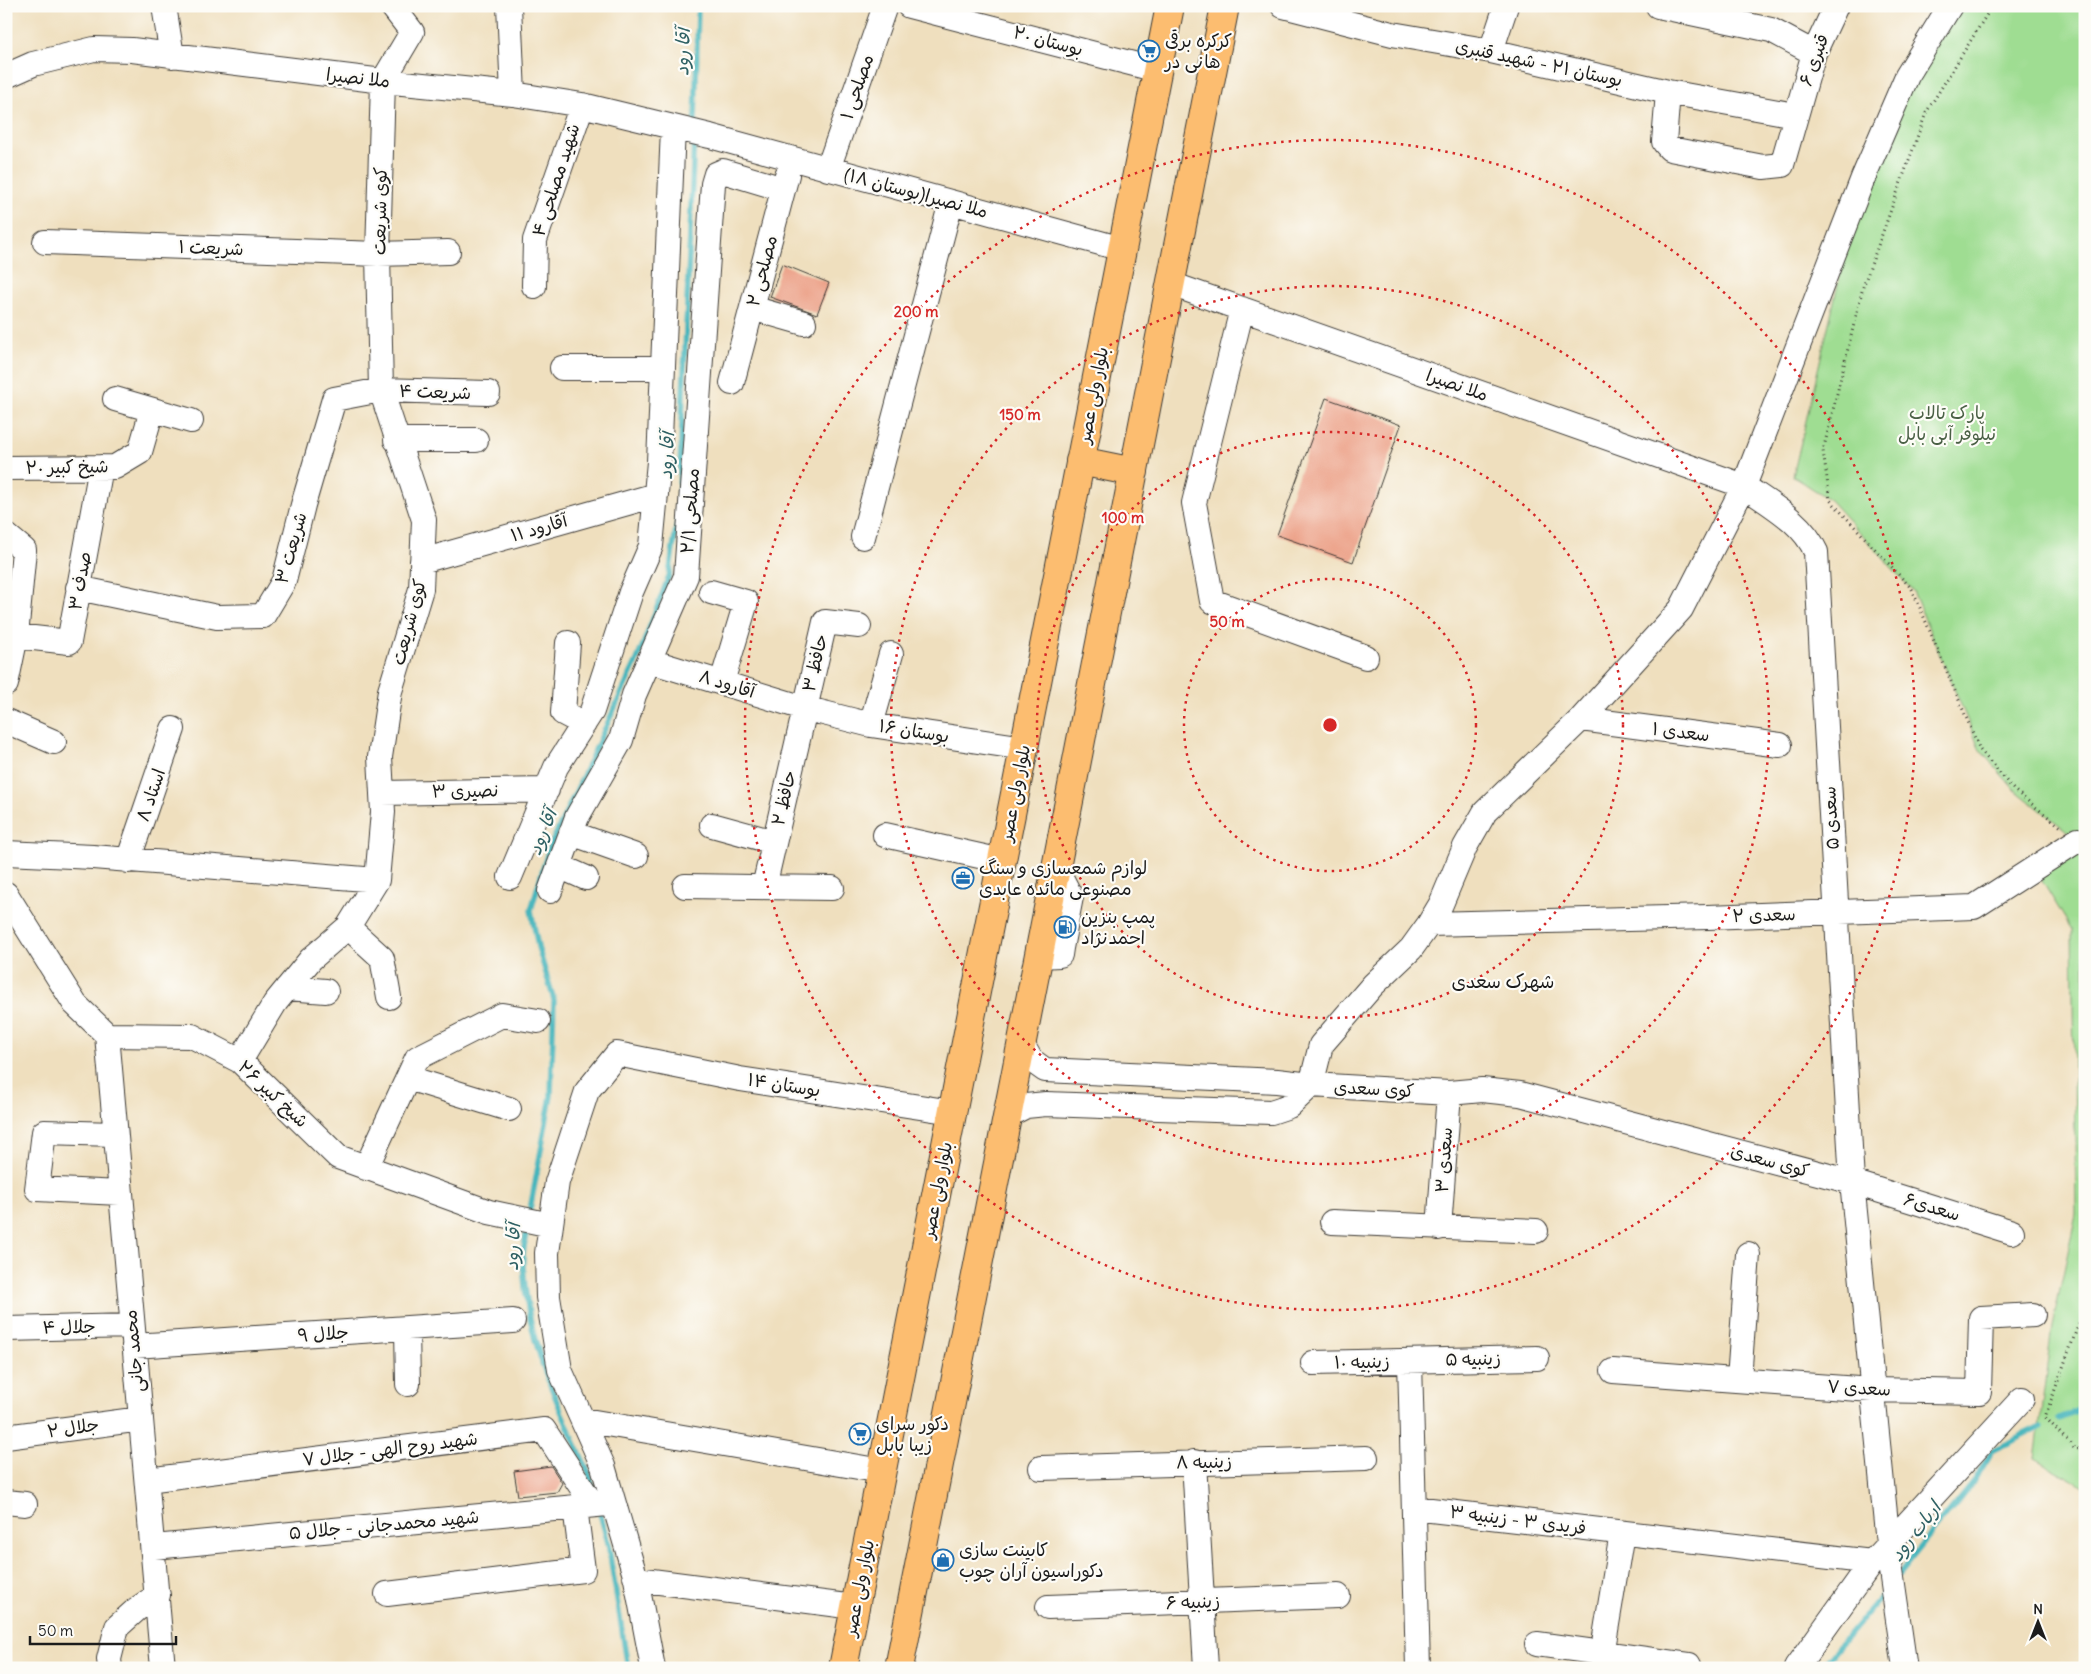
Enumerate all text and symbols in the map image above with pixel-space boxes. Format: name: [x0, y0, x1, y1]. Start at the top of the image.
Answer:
street label: بوستان ۲۰: [1011, 20, 1086, 61]
water label: آقا رود: [669, 23, 695, 76]
place label: کرکره برقی هانی در: [1163, 29, 1232, 73]
street label: قنبری ۶: [1794, 31, 1834, 89]
street label: بوستان ۲۱ - شهید قنبری: [1453, 34, 1625, 91]
supermarket icon: کرکره برقی هانی در: [1137, 39, 1161, 63]
street label: مصلحی ۱: [835, 51, 878, 122]
street label: ملا نصیرا: [325, 63, 391, 92]
street label: شهید مصلحی ۴: [526, 120, 585, 239]
street label: ملا نصیرا(بوستان ۱۸): [842, 162, 990, 223]
street label: کوی شریعت: [367, 166, 392, 255]
street label: مصلحی ۲: [741, 233, 782, 309]
street label: شریعت ۱: [178, 235, 244, 260]
text: 200 m: [894, 302, 938, 321]
street label: بلوار ولی عصر: [1072, 345, 1113, 447]
street label: ملا نصیرا: [1423, 363, 1491, 406]
street label: شریعت ۴: [399, 379, 471, 404]
park label: پارک تالاب نیلوفر آبی بابل: [1898, 401, 1996, 446]
text: 150 m: [999, 405, 1041, 424]
water label: آقا رود: [653, 426, 680, 480]
street label: شیخ کبیر ۲۰: [25, 454, 109, 480]
street label: مصلحی ۲/۱: [675, 467, 704, 555]
street label: آقارود ۱۱: [508, 508, 571, 547]
text: 100 m: [1102, 508, 1144, 527]
street label: شریعت ۳: [269, 509, 312, 586]
street label: صدف ۳: [63, 550, 96, 612]
street label: کوی شریعت: [386, 576, 431, 667]
text: 50 m: [1209, 612, 1245, 631]
street label: حافظ ۳: [797, 632, 832, 694]
street label: آقارود ۸: [696, 664, 760, 703]
street label: بوستان ۱۶: [877, 714, 951, 747]
centre of rings: [1321, 716, 1339, 734]
street label: سعدی ۱: [1651, 717, 1711, 746]
street label: بلوار ولی عصر: [994, 743, 1035, 845]
street label: استاد ۸: [131, 765, 170, 824]
street label: حافظ ۲: [766, 768, 801, 828]
street label: نصیری ۳: [431, 778, 499, 803]
street label: سعدی ۵: [1817, 786, 1844, 850]
water label: آقا رود: [522, 801, 564, 858]
place label: لوازم شمعسازی و سنگ مصنوعی مائده عابدی: [979, 856, 1147, 901]
office icon: لوازم شمعسازی و سنگ مصنوعی مائده عابدی: [951, 866, 975, 890]
street label: سعدی ۲: [1732, 902, 1796, 927]
place label: پمپ بنزین احمدنژاد: [1081, 905, 1155, 949]
fuel station icon: پمپ بنزین احمدنژاد: [1053, 915, 1077, 939]
district label: شهرک سعدی: [1451, 969, 1555, 993]
street label: شیخ کبیر ۲۶: [233, 1055, 313, 1133]
street label: بوستان ۱۴: [746, 1067, 822, 1102]
street label: کوی سعدی: [1333, 1075, 1415, 1102]
street label: سعدی ۳: [1430, 1126, 1457, 1194]
street label: کوی سعدی: [1728, 1139, 1812, 1182]
street label: بلوار ولی عصر: [916, 1140, 957, 1242]
street label: سعدی۶: [1901, 1187, 1963, 1226]
water label: آقا رود: [499, 1217, 526, 1271]
street label: محمد جانی: [118, 1309, 149, 1393]
street label: جلال ۴: [42, 1315, 96, 1338]
street label: جلال ۹: [297, 1320, 349, 1347]
street label: زینبیه ۵: [1445, 1347, 1501, 1370]
street label: زینبیه ۱۰: [1334, 1350, 1390, 1373]
street label: سعدی ۷: [1827, 1374, 1892, 1401]
street label: جلال ۲: [46, 1412, 100, 1443]
place label: دکور سرای زیبا بابل: [876, 1412, 949, 1456]
supermarket icon: دکور سرای زیبا بابل: [848, 1422, 872, 1446]
street label: شهید روح الهی - جلال ۷: [301, 1426, 479, 1471]
street label: زینبیه ۸: [1176, 1450, 1232, 1473]
water label: ارباب رود: [1884, 1494, 1948, 1566]
street label: فریدی ۳ - زینبیه ۳: [1448, 1500, 1588, 1539]
street label: شهید محمدجانی - جلال ۵: [288, 1505, 480, 1544]
street label: بلوار ولی عصر: [838, 1538, 879, 1640]
place label: کابینت سازی دکوراسیون آران چوب: [959, 1538, 1104, 1583]
shop icon: کابینت سازی دکوراسیون آران چوب: [931, 1548, 955, 1572]
street label: زینبیه ۶: [1165, 1589, 1221, 1614]
north arrow: [2014, 1596, 2064, 1646]
text: N: [2033, 1600, 2043, 1618]
scale bar: [30, 1614, 176, 1646]
text: 50 m: [38, 1621, 73, 1640]

